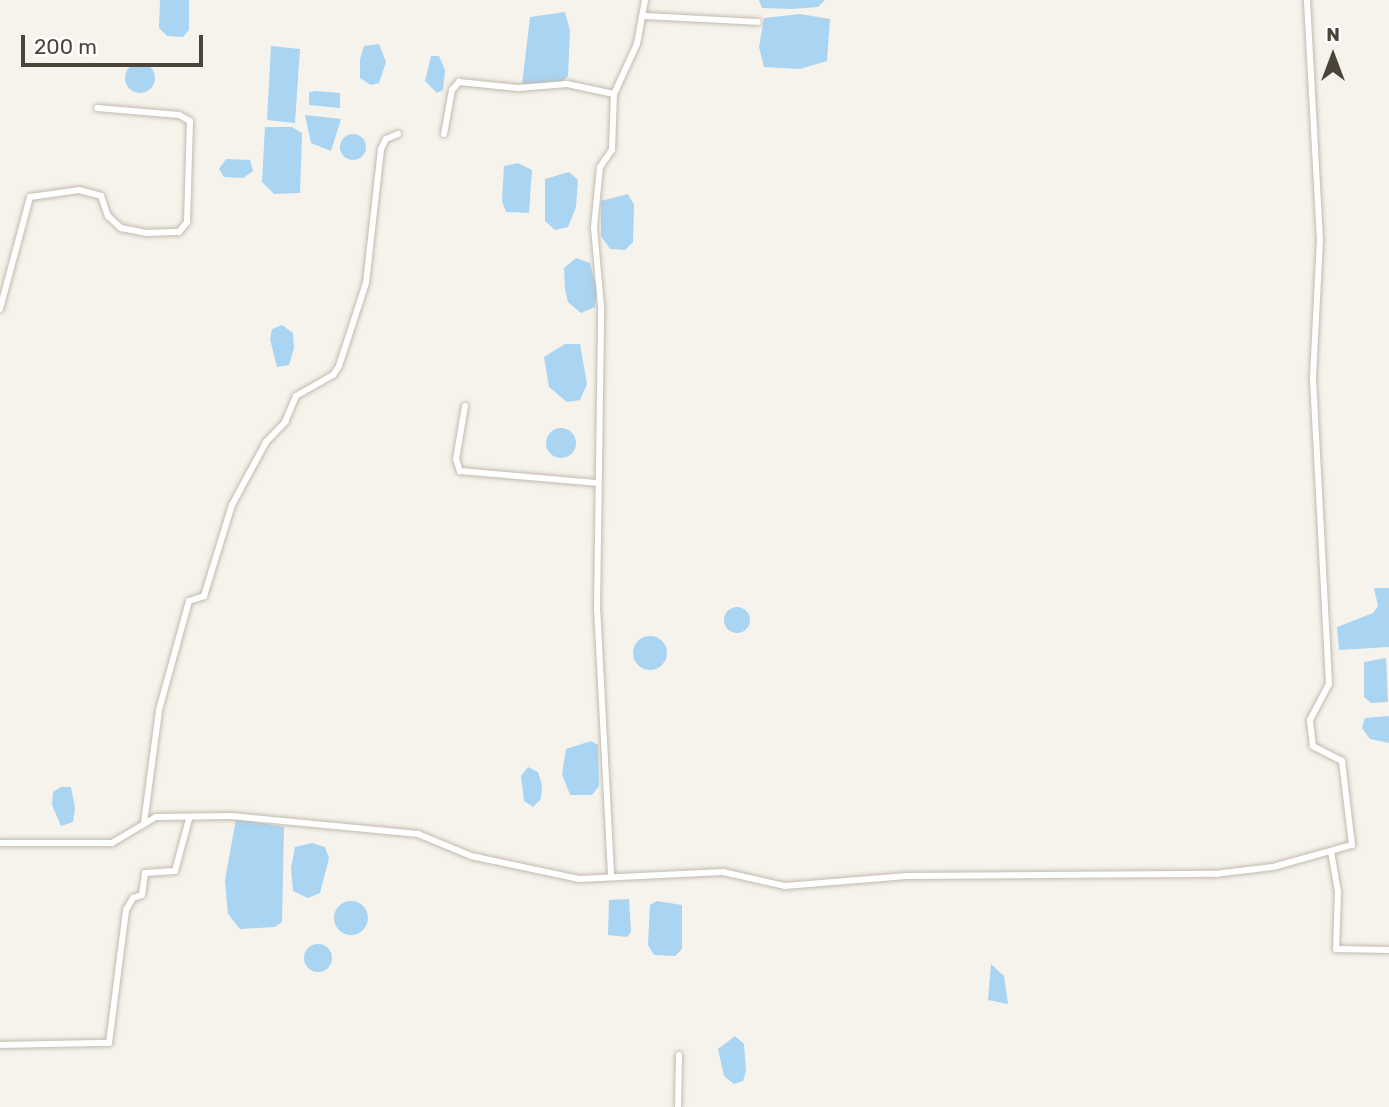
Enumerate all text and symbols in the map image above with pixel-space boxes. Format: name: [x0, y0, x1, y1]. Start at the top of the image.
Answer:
scale bar: [24, 21, 206, 65]
north arrow: [1298, 21, 1368, 91]
text: N: [1326, 23, 1340, 46]
text: 200 m: [34, 34, 97, 59]

